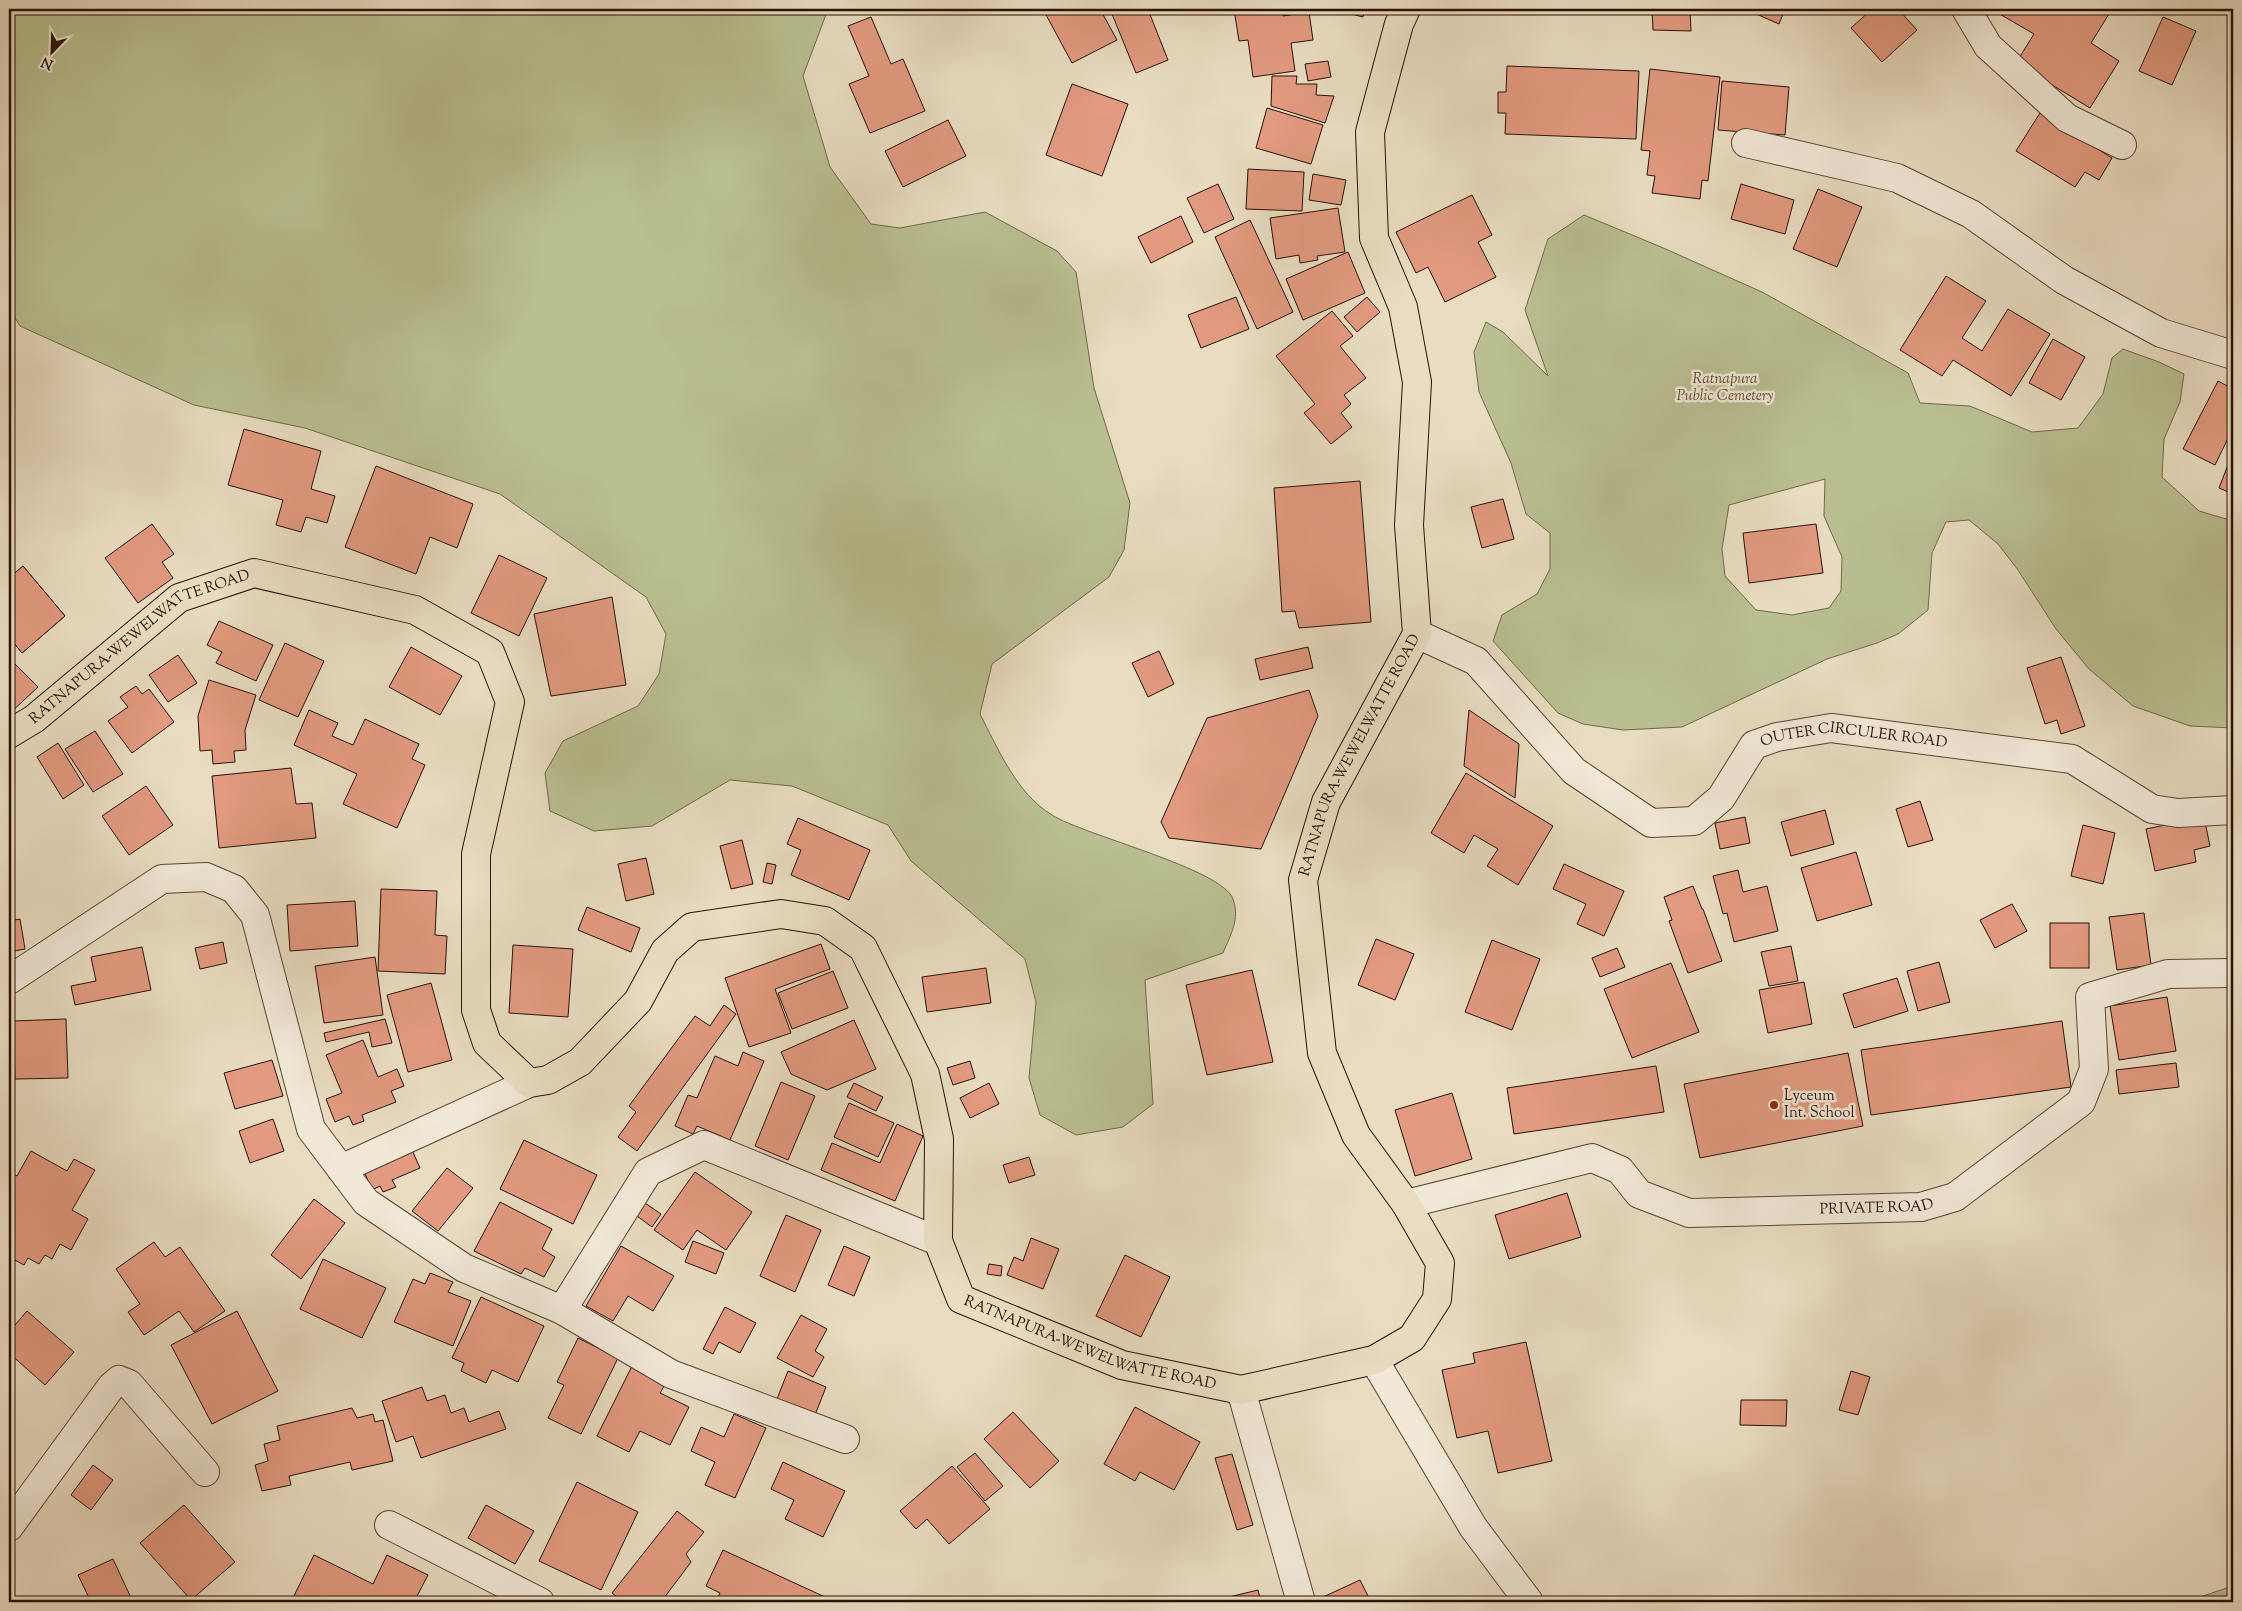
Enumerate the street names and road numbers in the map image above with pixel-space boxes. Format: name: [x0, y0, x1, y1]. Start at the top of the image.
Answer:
street label: RATNAPURA-WEWELWATTE ROAD: [25, 565, 253, 729]
street label: RATNAPURA-WEWELWATTE ROAD: [1294, 630, 1425, 879]
street label: OUTER CIRCULER ROAD: [1758, 717, 1949, 753]
street label: PRIVATE ROAD: [1819, 1193, 1936, 1220]
street label: RATNAPURA-WEWELWATTE ROAD: [960, 1291, 1218, 1395]

